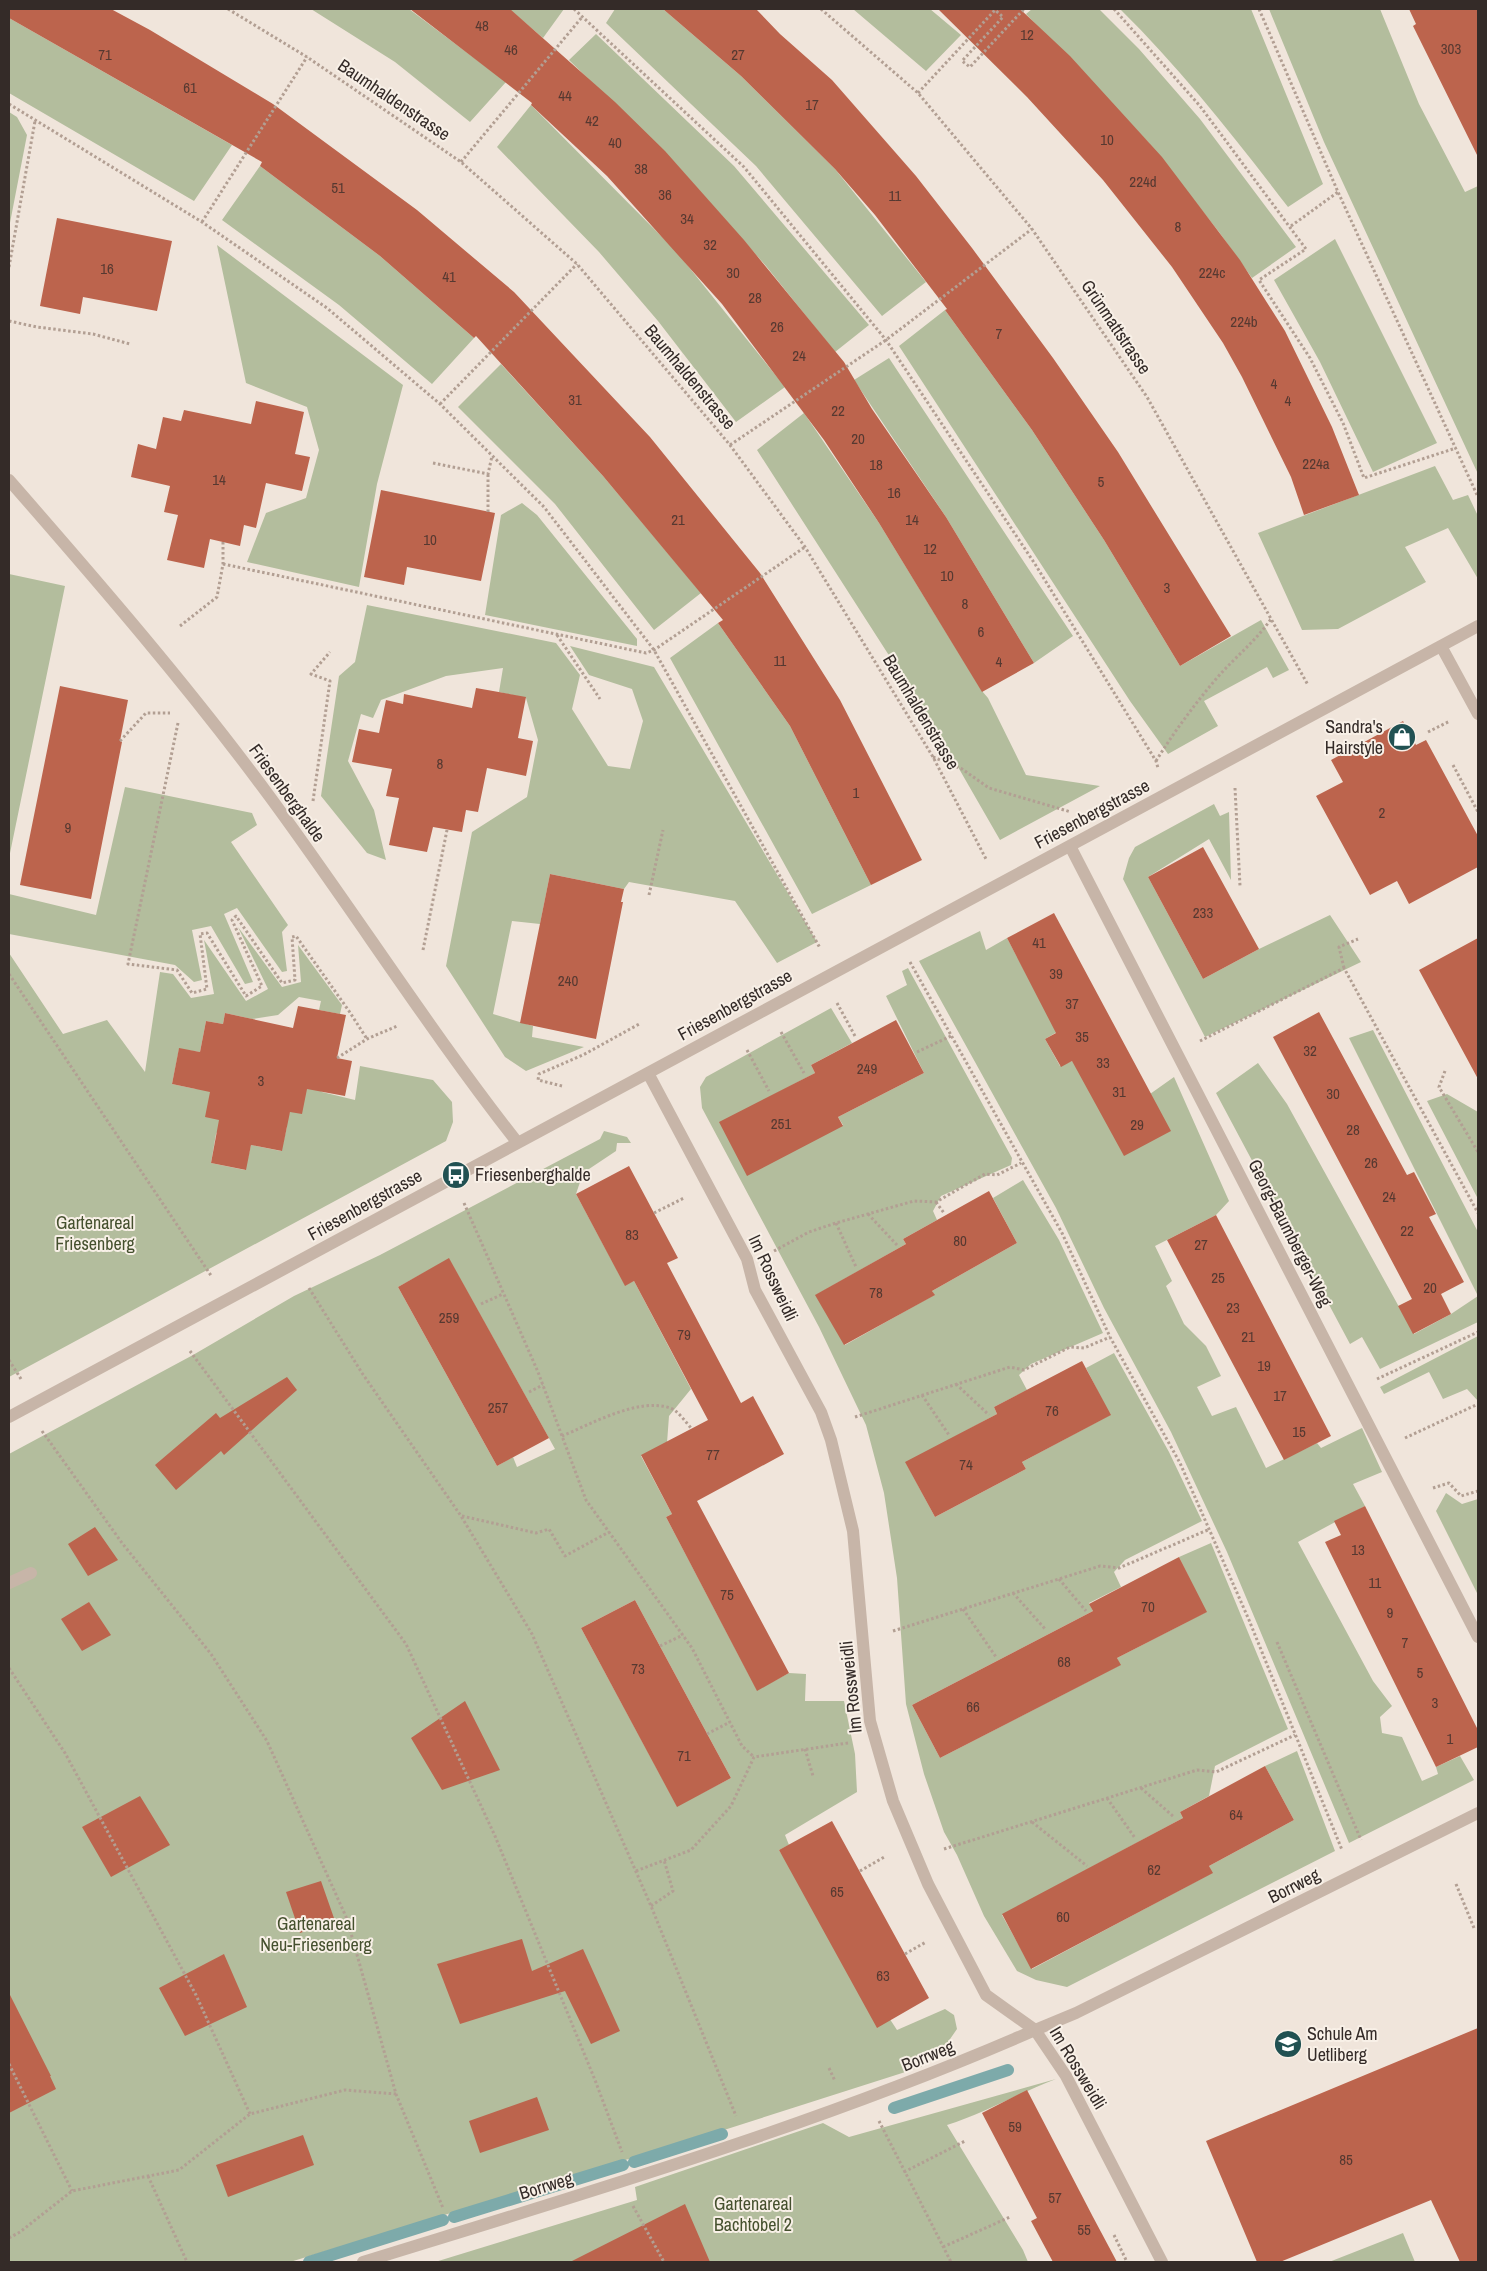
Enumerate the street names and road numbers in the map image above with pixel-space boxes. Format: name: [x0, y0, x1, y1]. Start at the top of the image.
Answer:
street label: Baumhaldenstrasse: [333, 53, 455, 146]
street label: Grünmattstrasse: [1076, 275, 1157, 379]
street label: Baumhaldenstrasse: [639, 319, 742, 435]
street label: Baumhaldenstrasse: [877, 649, 966, 774]
street label: Friesenberghalde: [243, 739, 332, 847]
street label: Friesenbergstrasse: [1030, 773, 1154, 854]
street label: Friesenbergstrasse: [673, 963, 796, 1046]
street label: Georg-Baumberger-Weg: [1242, 1155, 1339, 1311]
street label: Friesenbergstrasse: [303, 1163, 426, 1246]
street label: Im Rossweidli: [743, 1231, 804, 1325]
street label: Im Rossweidli: [833, 1640, 868, 1734]
street label: Borrweg: [1264, 1862, 1325, 1909]
street label: Im Rossweidli: [1044, 2022, 1113, 2114]
street label: Borrweg: [898, 2033, 959, 2077]
street label: Borrweg: [516, 2165, 577, 2206]

